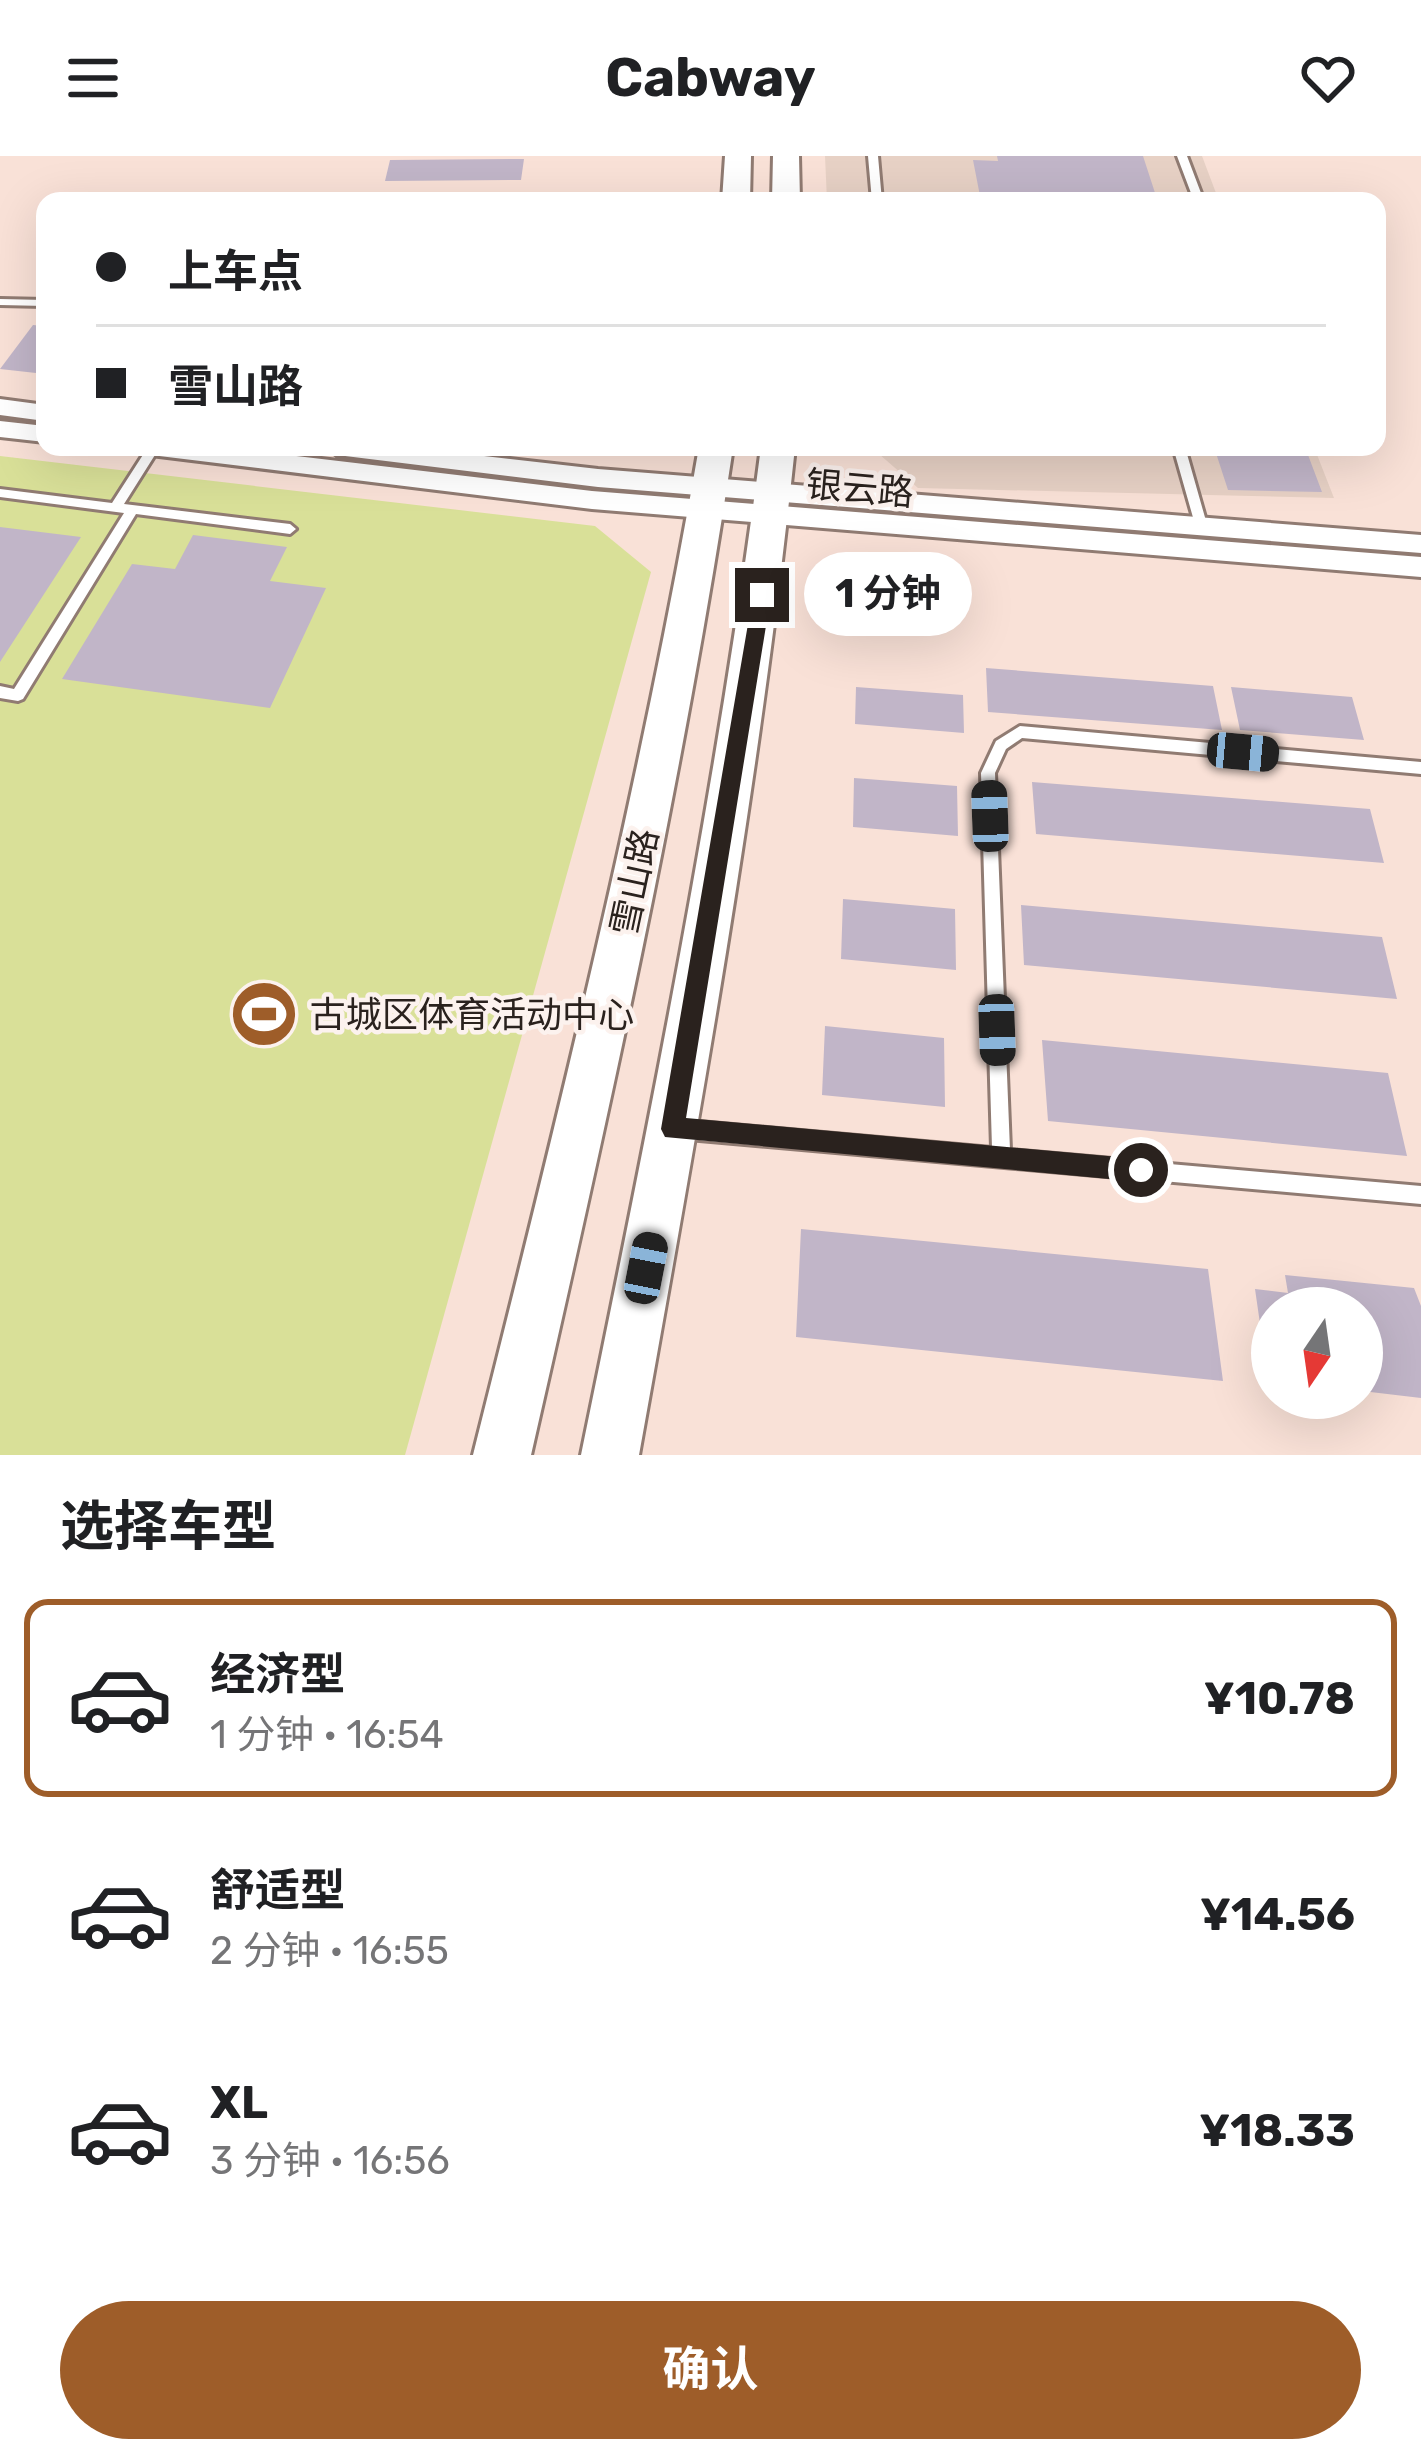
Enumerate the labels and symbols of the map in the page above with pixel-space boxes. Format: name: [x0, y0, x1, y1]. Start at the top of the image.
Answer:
street label: 银云路: [804, 462, 916, 515]
callout: 1 分钟: [804, 553, 972, 637]
route end: [735, 568, 789, 622]
car: [1206, 731, 1280, 773]
car: [971, 779, 1009, 853]
street label: 雪山路: [602, 825, 667, 939]
sports icon: 古城区体育活动中心: [229, 979, 299, 1049]
place label: 古城区体育活动中心: [310, 993, 634, 1036]
car: [978, 993, 1016, 1067]
route start: [1114, 1143, 1168, 1197]
car: [621, 1229, 671, 1307]
north arrow: [1251, 1287, 1383, 1419]

